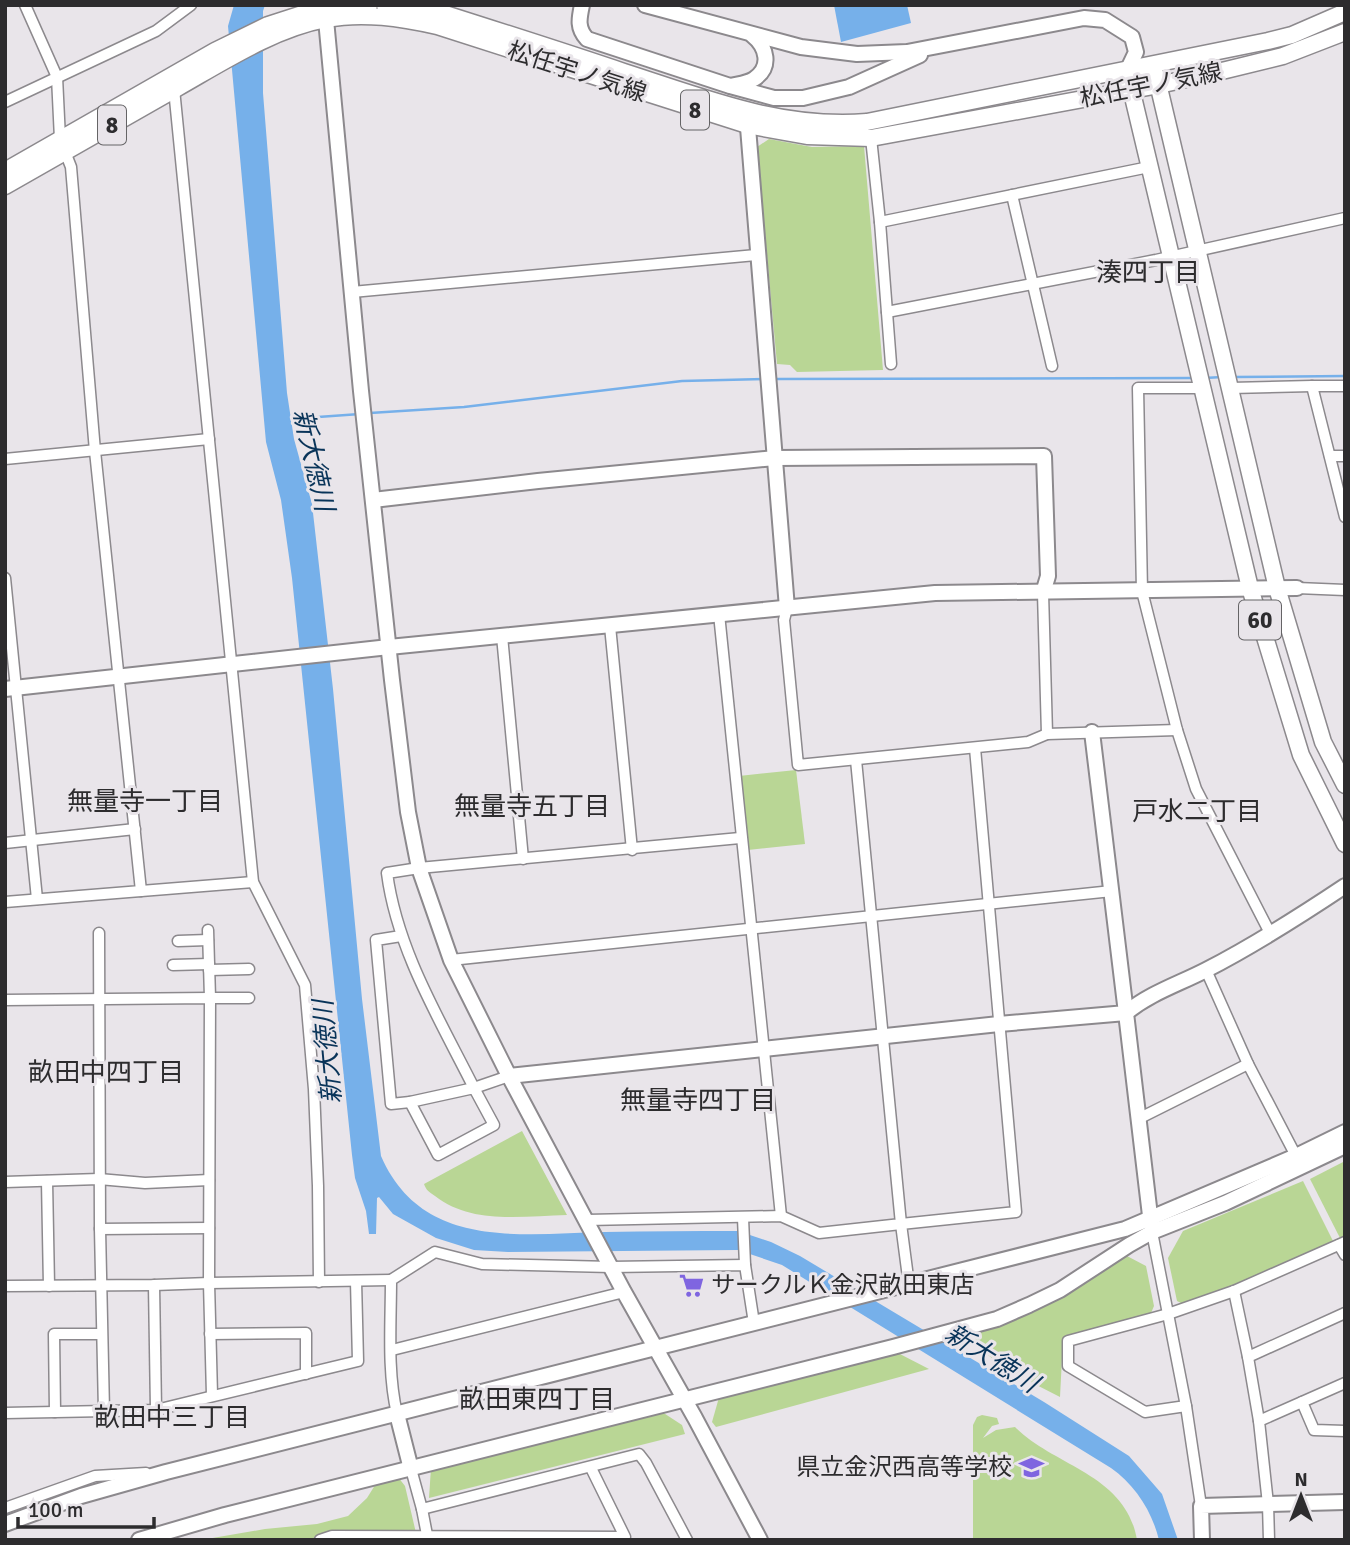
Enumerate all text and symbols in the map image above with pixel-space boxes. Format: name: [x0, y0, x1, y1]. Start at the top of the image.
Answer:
street label: 松任宇ノ気線: [504, 35, 650, 109]
street label: 松任宇ノ気線: [1077, 57, 1225, 113]
road number: 8: [681, 90, 709, 130]
road number: 8: [98, 106, 126, 144]
district label: 湊四丁目: [1096, 257, 1200, 289]
water label: 新大徳川: [286, 406, 341, 517]
road number: 60: [1239, 600, 1281, 640]
district label: 無量寺一丁目: [67, 786, 223, 818]
district label: 無量寺五丁目: [454, 791, 610, 823]
district label: 戸水二丁目: [1132, 796, 1262, 828]
water label: 新大徳川: [307, 996, 348, 1105]
district label: 畝田中四丁目: [28, 1057, 184, 1089]
district label: 無量寺四丁目: [620, 1085, 776, 1117]
place label: サークルＫ金沢畝田東店: [711, 1270, 974, 1300]
supermarket icon: サークルＫ金沢畝田東店: [677, 1271, 705, 1299]
water label: 新大徳川: [939, 1318, 1047, 1402]
district label: 畝田東四丁目: [459, 1384, 615, 1416]
district label: 畝田中三丁目: [94, 1402, 250, 1434]
place label: 県立金沢西高等学校: [796, 1452, 1012, 1482]
school or university icon: 県立金沢西高等学校: [1018, 1453, 1046, 1481]
north arrow: [1266, 1461, 1336, 1531]
text: N: [1294, 1468, 1308, 1492]
scale bar: [18, 1486, 154, 1530]
text: 100 m: [28, 1497, 83, 1523]

